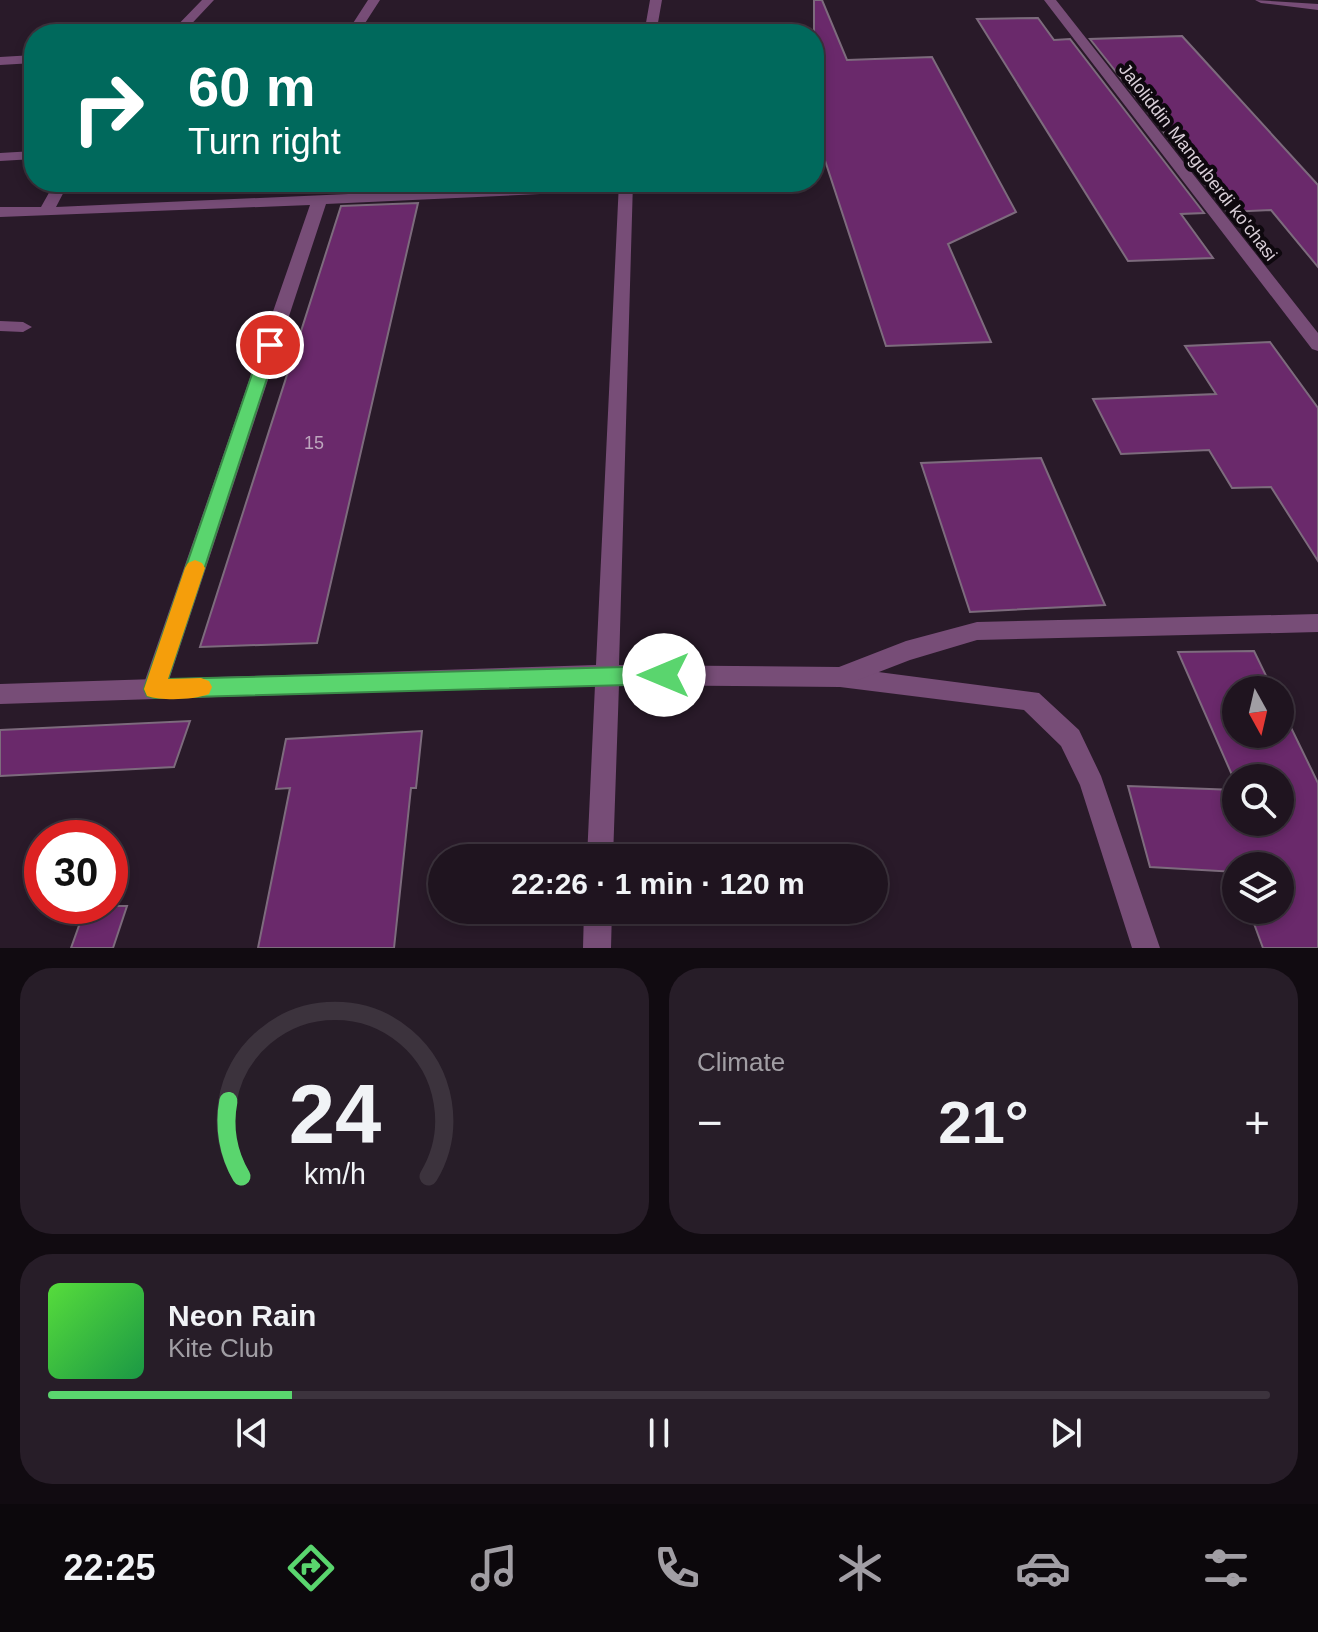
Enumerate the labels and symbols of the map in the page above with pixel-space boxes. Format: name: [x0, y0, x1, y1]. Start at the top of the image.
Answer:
street label: Jaloliddin Manguberdi ko'chasi: [1115, 59, 1281, 265]
pin: [236, 311, 304, 379]
house number: 15: [304, 433, 324, 453]
position arrow: [622, 633, 706, 717]
north arrow: [1222, 676, 1294, 748]
speed limit sign: 30: [24, 820, 128, 924]

